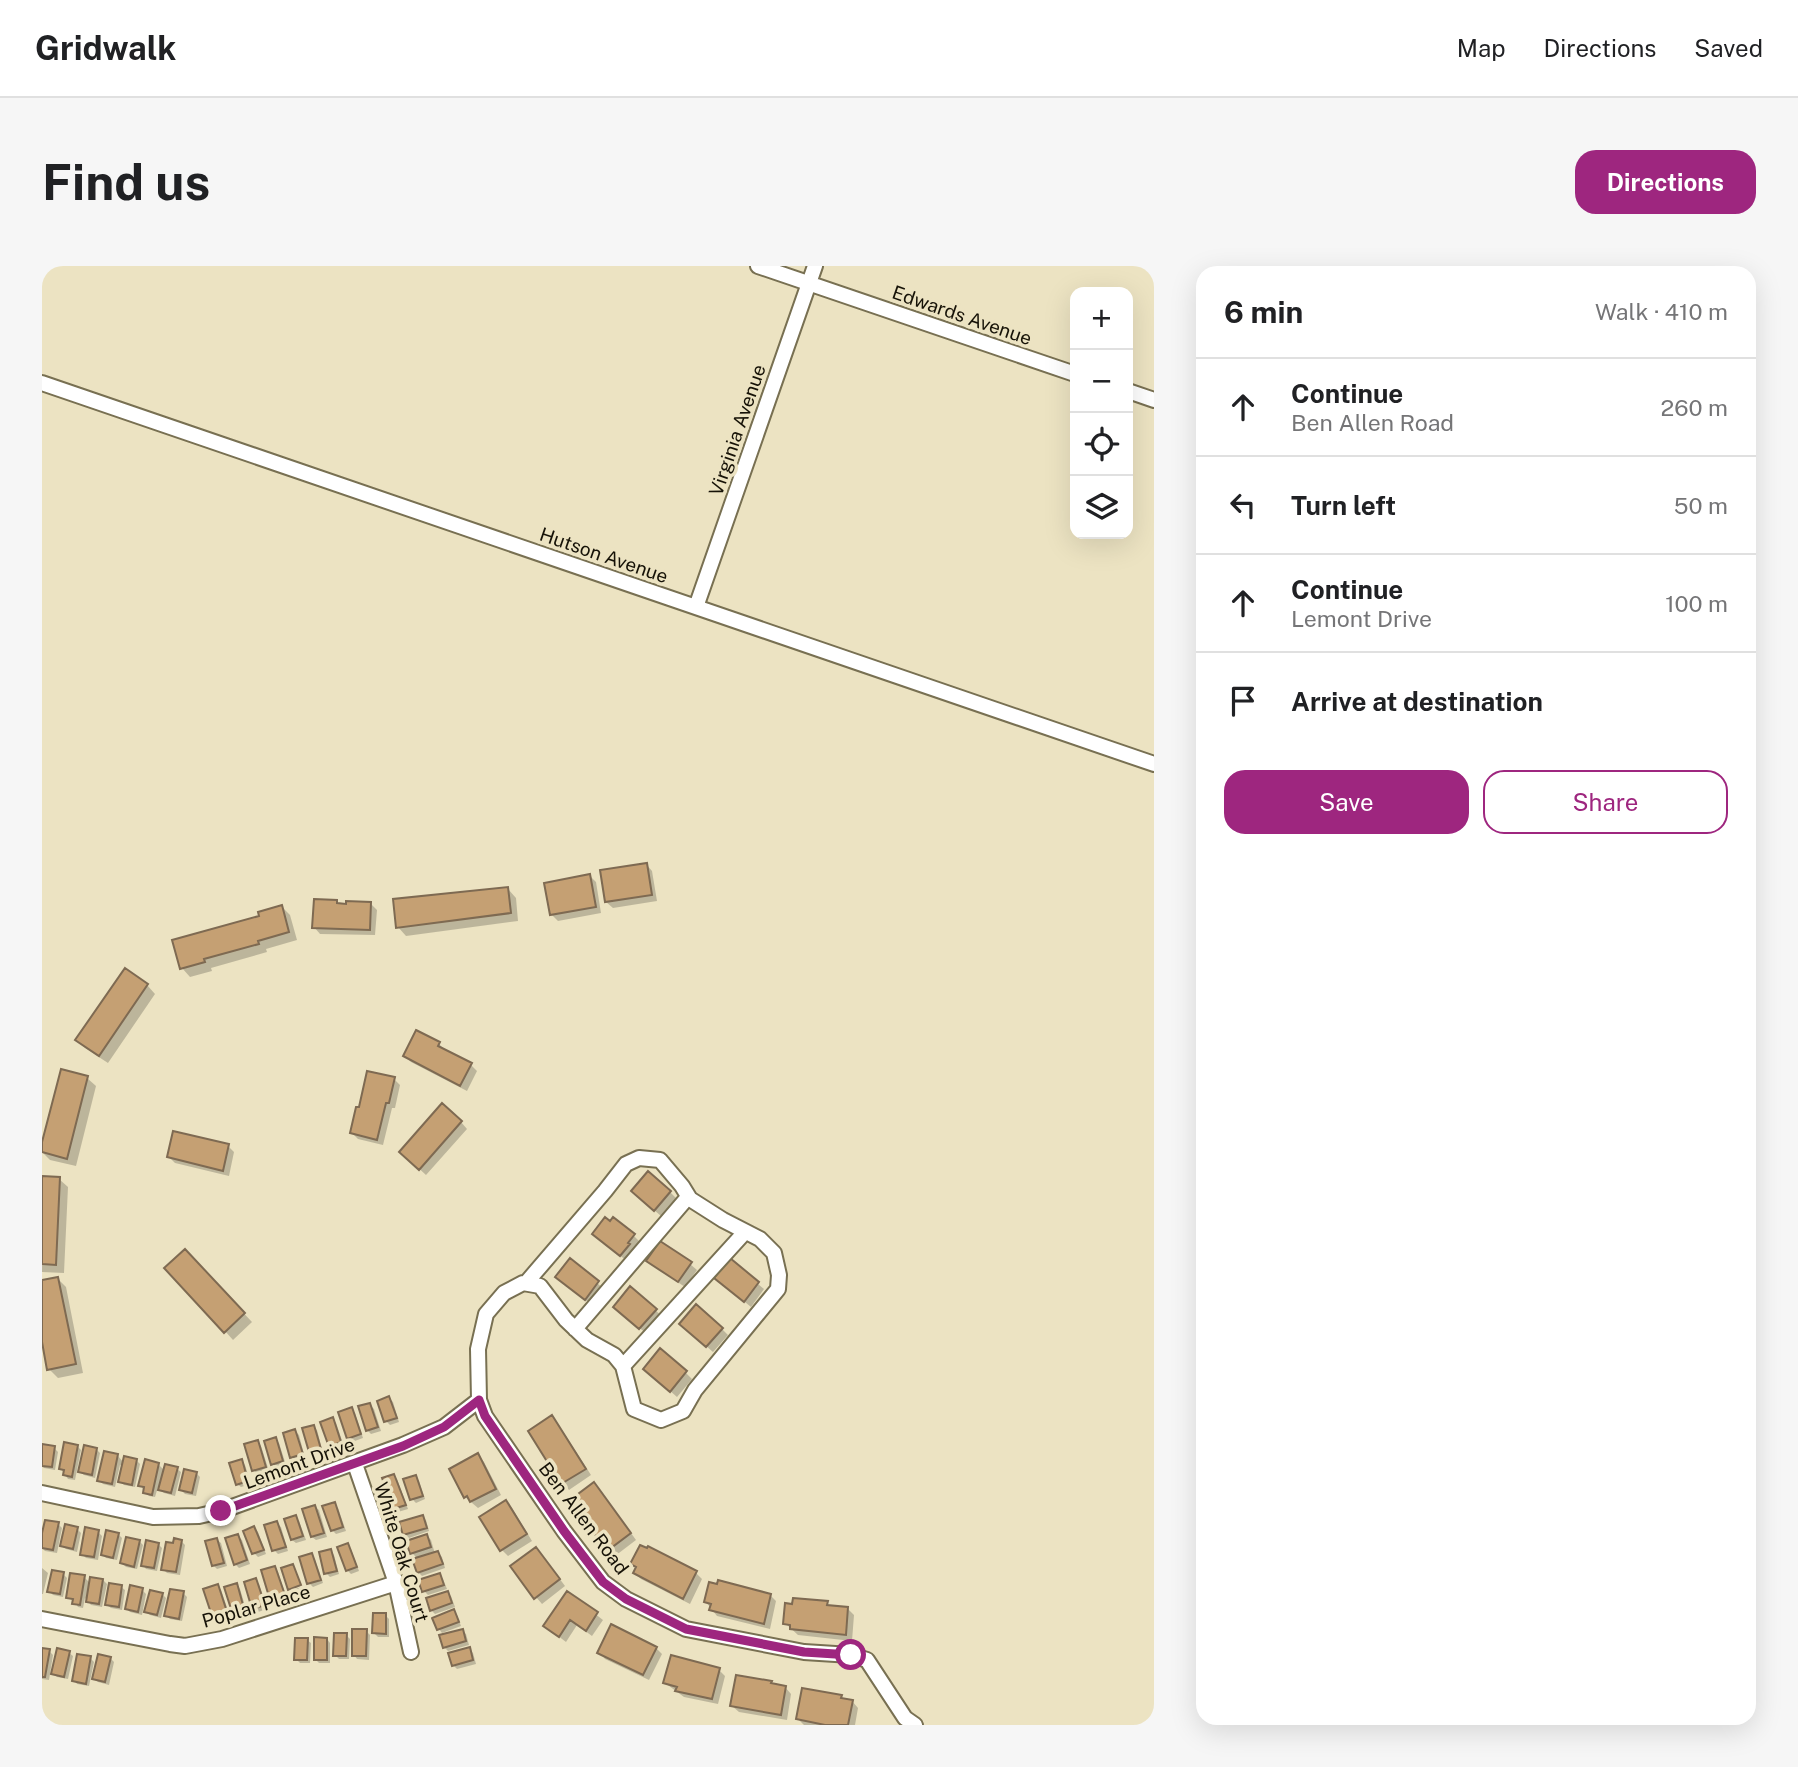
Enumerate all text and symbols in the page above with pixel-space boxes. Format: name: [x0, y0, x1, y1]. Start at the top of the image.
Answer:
text: Gridwalk: [35, 29, 176, 67]
text: Map: [1457, 34, 1506, 62]
text: Directions: [1544, 34, 1656, 62]
text: Saved: [1694, 34, 1763, 62]
button: Directions: [1575, 150, 1756, 214]
text: Find us: [42, 153, 210, 211]
street label: Edwards Avenue: [889, 281, 1035, 349]
map controls: [1070, 287, 1133, 539]
button: +: [1070, 287, 1133, 350]
text: 6 min: [1224, 294, 1303, 330]
text: Walk · 410 m: [1595, 298, 1728, 325]
button: −: [1070, 350, 1133, 413]
street label: Virginia Avenue: [704, 361, 770, 499]
text: Continue: [1291, 378, 1403, 409]
icon: ahead: [1224, 388, 1262, 426]
text: 260 m: [1661, 394, 1728, 421]
text: Ben Allen Road: [1291, 409, 1454, 436]
button: locate: [1070, 413, 1133, 476]
button: layers: [1070, 476, 1133, 539]
icon: left: [1224, 486, 1262, 524]
text: Turn left: [1291, 490, 1396, 521]
text: 50 m: [1674, 492, 1728, 519]
street label: Hutson Avenue: [537, 523, 671, 587]
text: Continue: [1291, 574, 1403, 605]
icon: ahead: [1224, 584, 1262, 622]
text: 100 m: [1665, 590, 1728, 617]
text: Lemont Drive: [1291, 605, 1432, 632]
icon: arrive: [1224, 682, 1262, 720]
text: Arrive at destination: [1291, 686, 1543, 717]
button: Save: [1224, 770, 1469, 834]
button: Share: [1483, 770, 1728, 834]
street label: Lemont Drive: [240, 1433, 358, 1493]
street label: Ben Allen Road: [535, 1458, 633, 1578]
street label: White Oak Court: [370, 1479, 434, 1625]
route end: [205, 1495, 236, 1526]
street label: Poplar Place: [199, 1580, 313, 1632]
route start: [835, 1639, 866, 1670]

